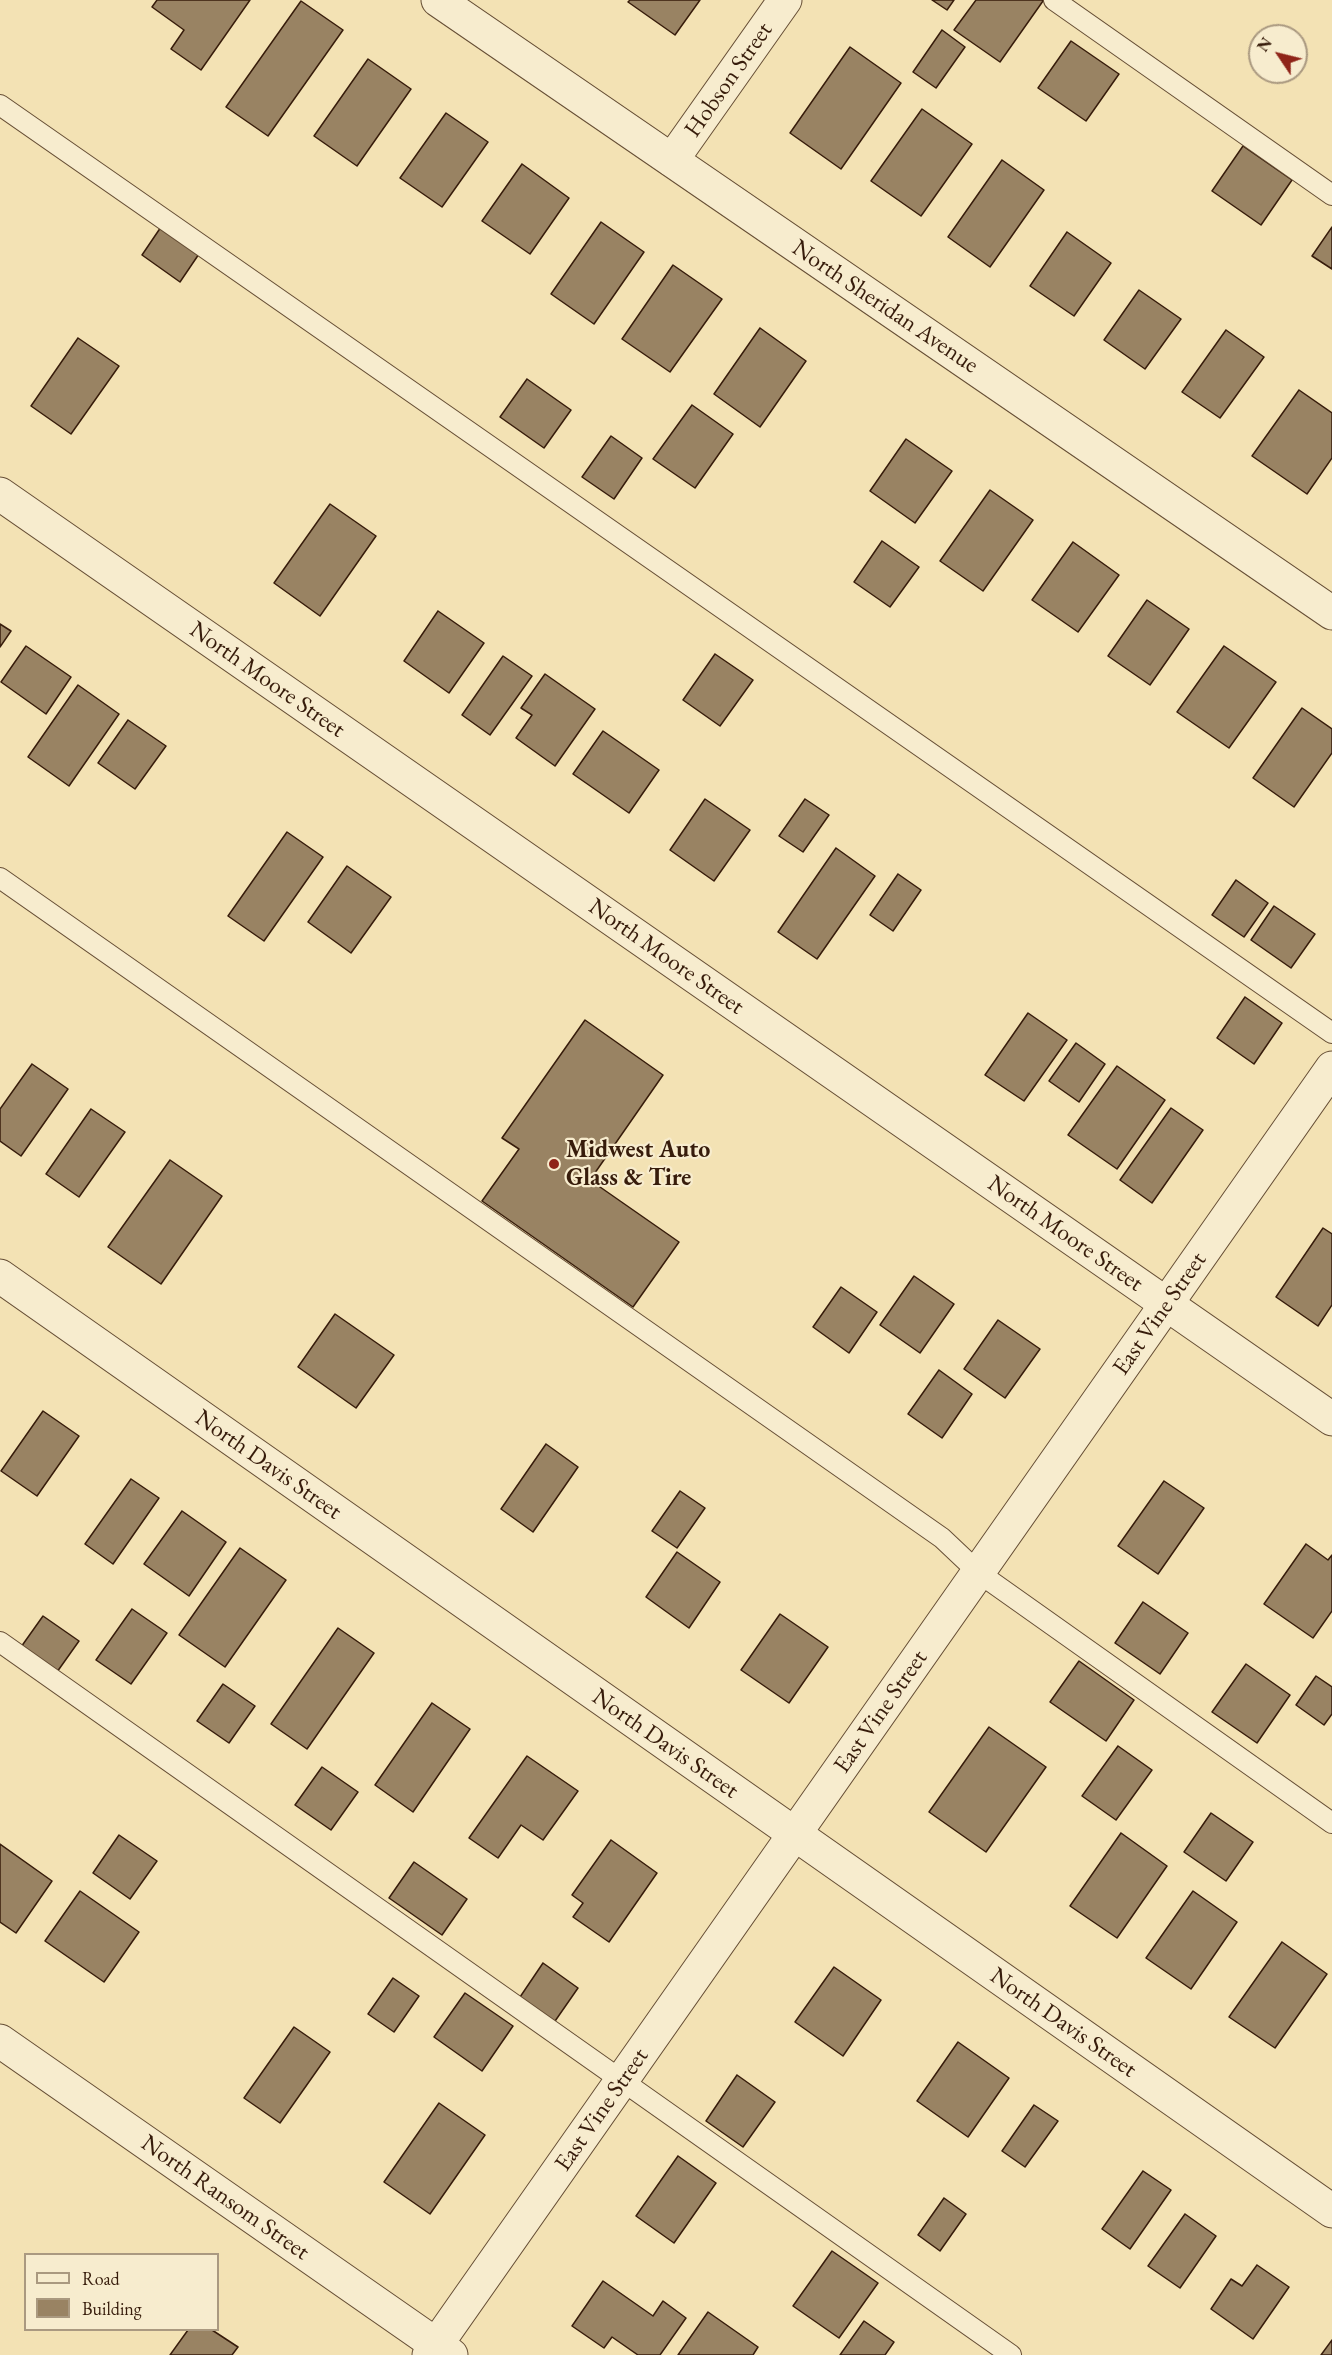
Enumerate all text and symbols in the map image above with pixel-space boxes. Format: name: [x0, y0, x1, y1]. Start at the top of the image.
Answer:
street label: Hobson Street: [679, 17, 779, 143]
north arrow: [1248, 24, 1308, 84]
text: N: [1252, 33, 1277, 56]
street label: North Sheridan Avenue: [786, 234, 984, 380]
street label: North Moore Street: [184, 616, 350, 744]
street label: North Moore Street: [583, 893, 749, 1021]
place label: Midwest Auto Glass & Tire: [566, 1136, 710, 1192]
marker: Midwest Auto Glass & Tire: [547, 1157, 561, 1171]
street label: North Moore Street: [982, 1170, 1148, 1298]
street label: East Vine Street: [1107, 1247, 1213, 1381]
street label: North Davis Street: [189, 1404, 347, 1526]
street label: East Vine Street: [828, 1645, 934, 1779]
street label: North Davis Street: [586, 1683, 744, 1805]
street label: North Davis Street: [984, 1962, 1142, 2084]
street label: East Vine Street: [549, 2043, 655, 2177]
street label: North Ransom Street: [135, 2129, 315, 2267]
legend: [24, 2253, 219, 2331]
text: Road: [82, 2267, 120, 2290]
text: Building: [82, 2297, 142, 2320]

